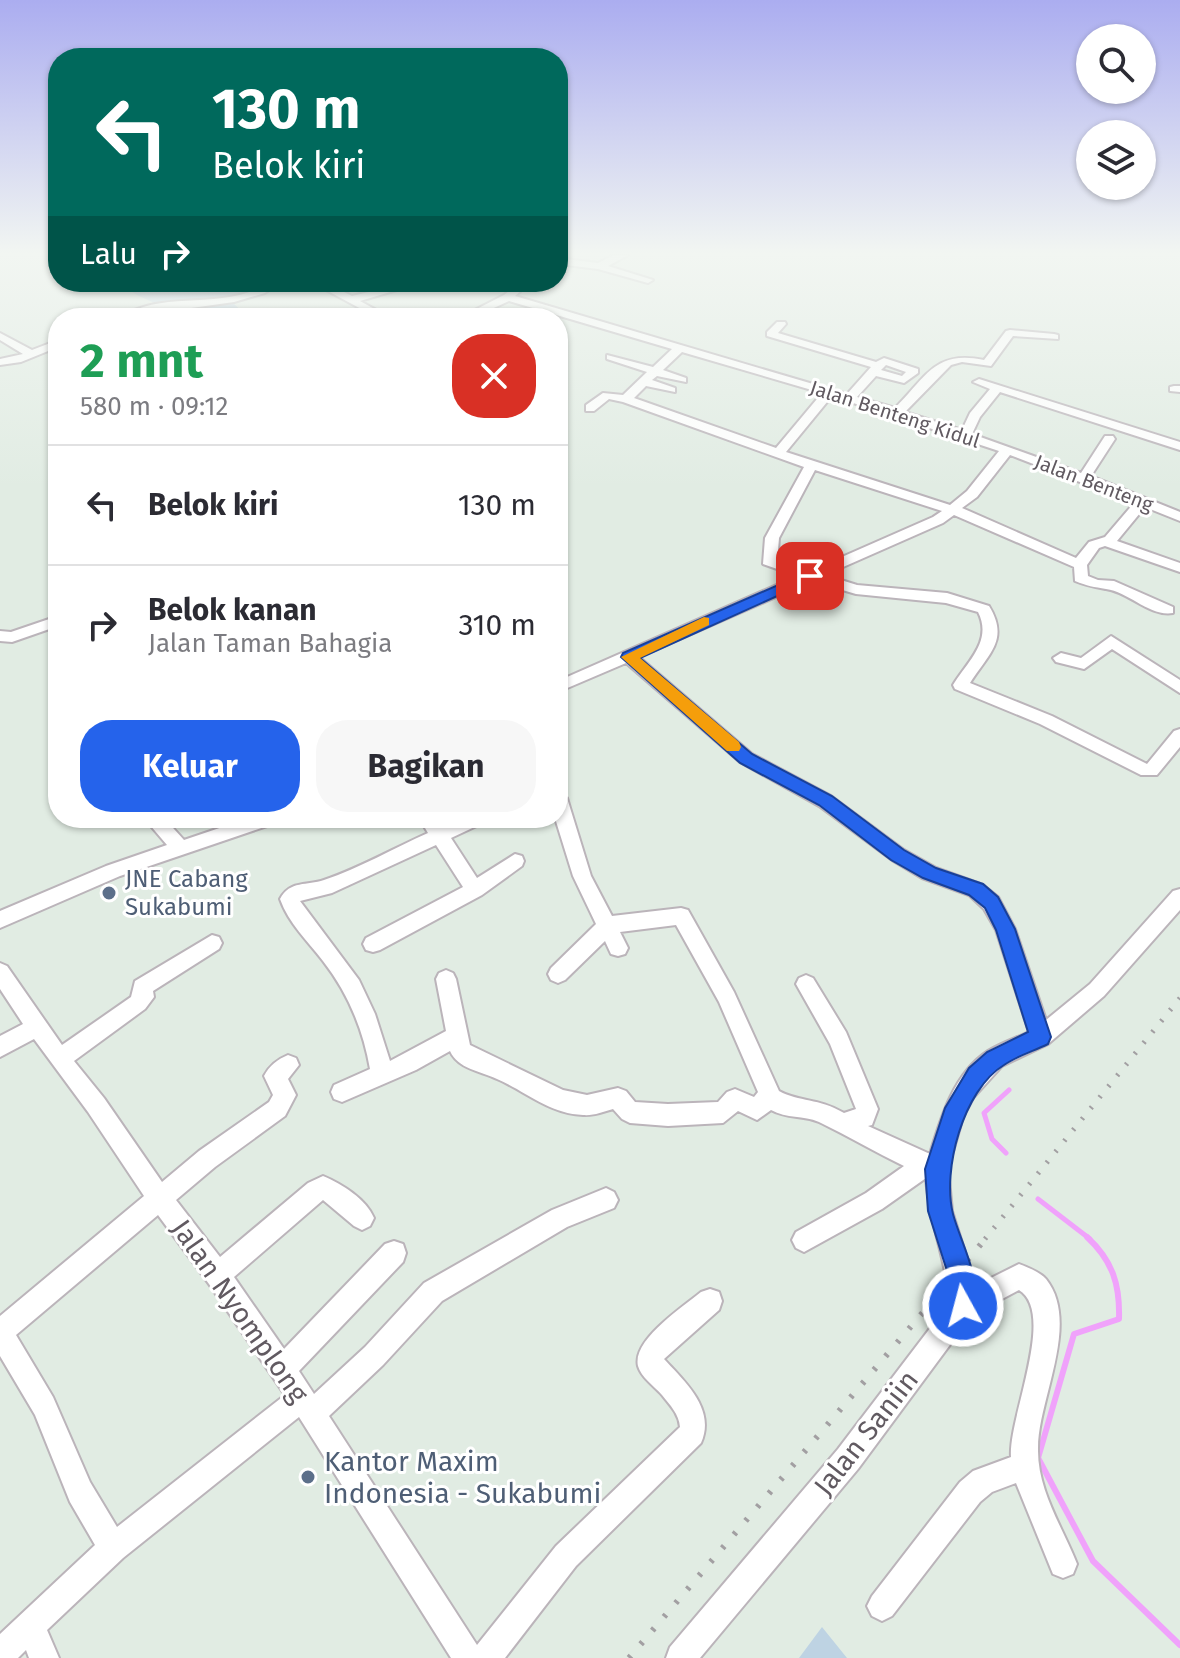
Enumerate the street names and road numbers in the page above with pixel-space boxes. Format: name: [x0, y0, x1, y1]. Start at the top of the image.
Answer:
street label: Jalan Benteng Kidul: [807, 375, 983, 453]
street label: Jalan Benteng: [1031, 449, 1157, 517]
street label: Jalan Nyomplong: [165, 1213, 316, 1409]
street label: Jalan Saniin: [807, 1364, 925, 1502]

